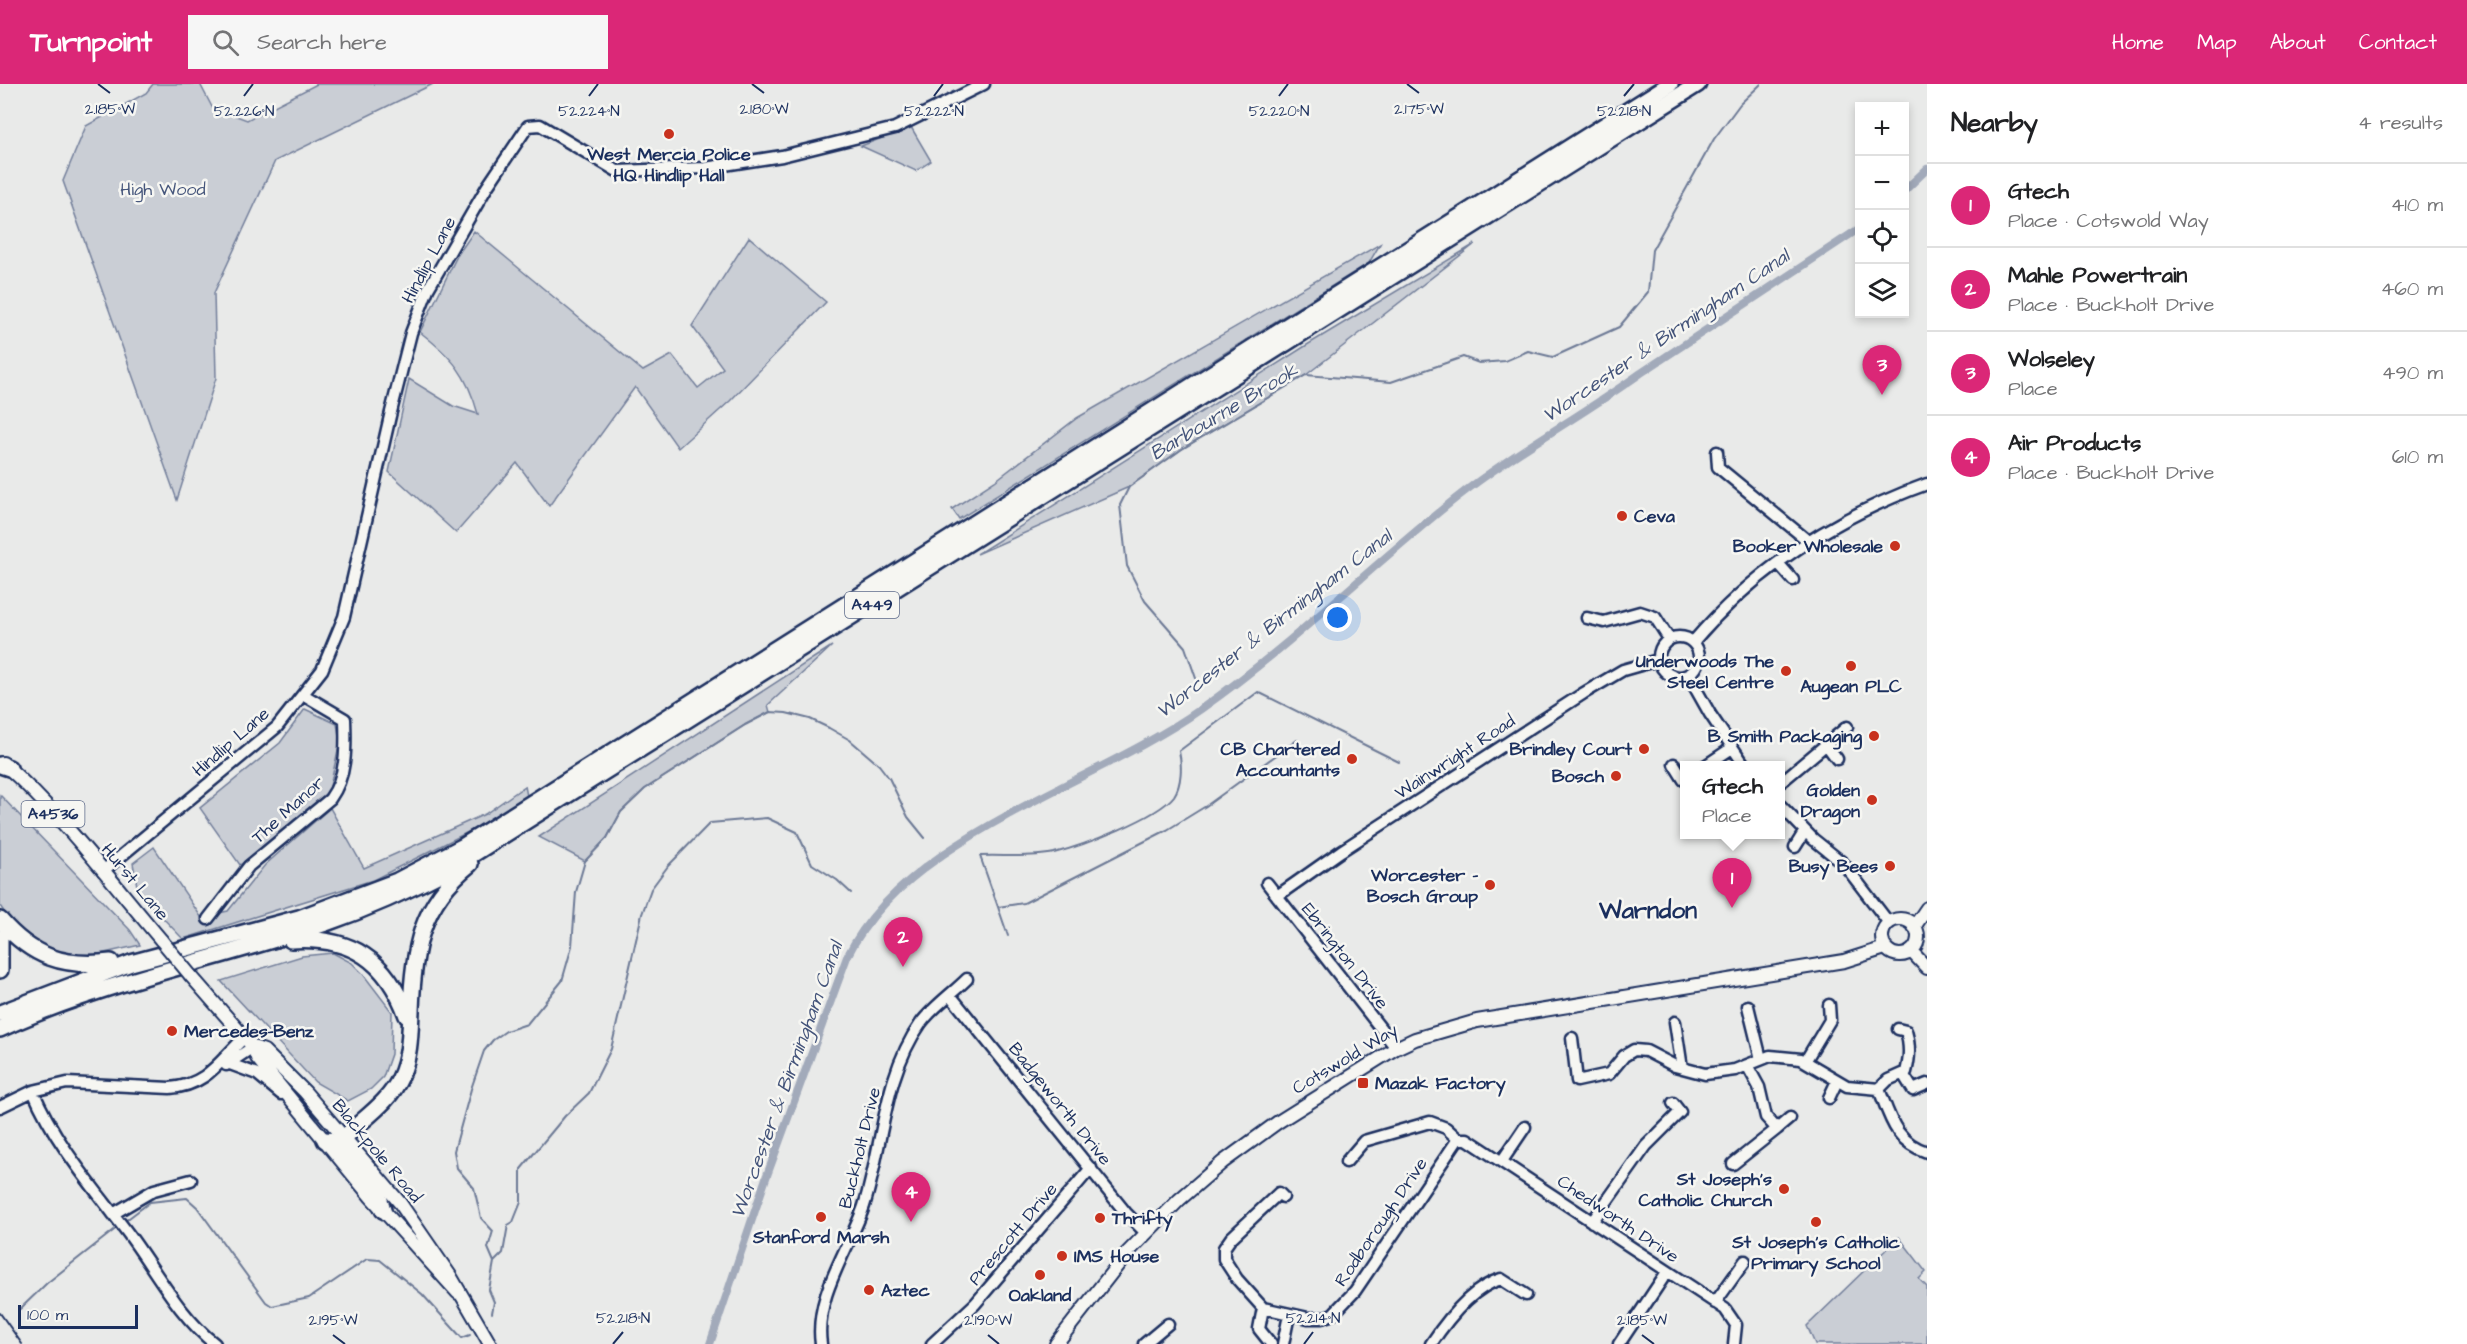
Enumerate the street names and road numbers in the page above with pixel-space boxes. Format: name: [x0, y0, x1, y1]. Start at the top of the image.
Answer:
street label: Hindlip Lane: [396, 212, 462, 308]
road number: A449: [845, 592, 899, 618]
street label: Hindlip Lane: [187, 701, 275, 783]
street label: Wainwright Road: [1390, 709, 1521, 806]
street label: The Manor: [246, 770, 330, 849]
road number: A4536: [22, 801, 84, 827]
street label: Hurst Lane: [95, 838, 175, 926]
street label: Ebrington Drive: [1295, 898, 1395, 1015]
street label: Cotswold Way: [1288, 1018, 1403, 1101]
street label: Badgeworth Drive: [1002, 1037, 1118, 1172]
street label: Buckholt Drive: [833, 1084, 887, 1211]
street label: Blackpole Road: [326, 1094, 428, 1208]
street label: Rodborough Drive: [1329, 1152, 1434, 1292]
street label: Chedworth Drive: [1552, 1169, 1684, 1269]
street label: Prescott Drive: [963, 1177, 1064, 1291]

